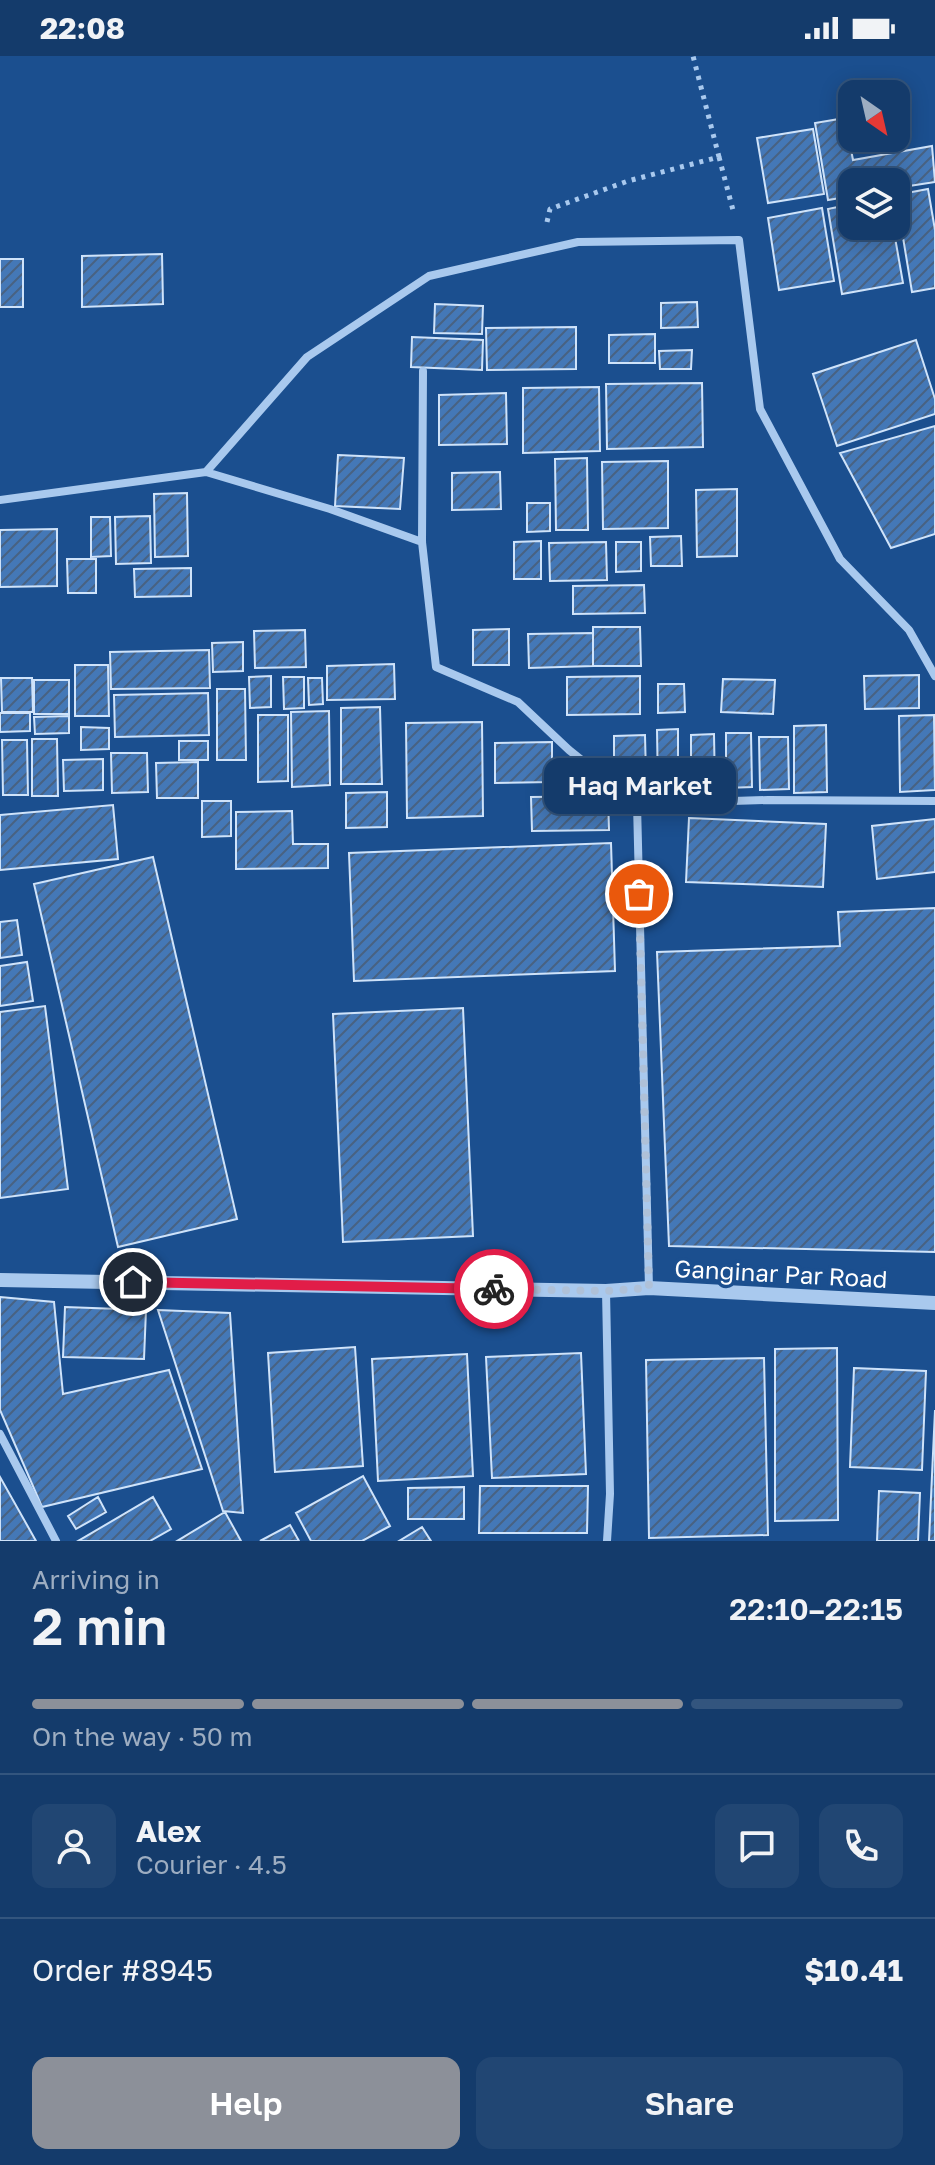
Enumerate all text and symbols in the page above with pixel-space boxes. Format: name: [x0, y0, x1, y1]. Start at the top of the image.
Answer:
text: 22:08: [40, 10, 125, 46]
north arrow: [838, 80, 910, 152]
map controls: [838, 80, 910, 240]
button: layers: [838, 168, 910, 240]
callout: Haq Market: [543, 758, 735, 814]
text: Haq Market: [567, 770, 713, 801]
pin: [605, 860, 673, 928]
icon: bag: [617, 872, 661, 916]
pin: [99, 1248, 167, 1316]
courier: [454, 1249, 534, 1329]
street label: Ganginar Par Road: [674, 1253, 888, 1293]
icon: home: [111, 1260, 155, 1304]
icon: bike: [472, 1267, 516, 1311]
text: Arriving in: [32, 1564, 160, 1595]
text: 22:10–22:15: [729, 1591, 903, 1627]
text: 2 min: [32, 1594, 167, 1656]
text: On the way · 50 m: [32, 1721, 252, 1752]
button: person: [32, 1804, 116, 1888]
button: chat: [715, 1804, 799, 1888]
button: phone: [819, 1804, 903, 1888]
text: Alex: [136, 1813, 201, 1849]
text: Courier · 4.5: [136, 1849, 287, 1880]
text: Order #8945: [32, 1952, 213, 1988]
text: $10.41: [804, 1952, 903, 1988]
button: Help: [32, 2057, 460, 2149]
button: Share: [476, 2057, 903, 2149]

